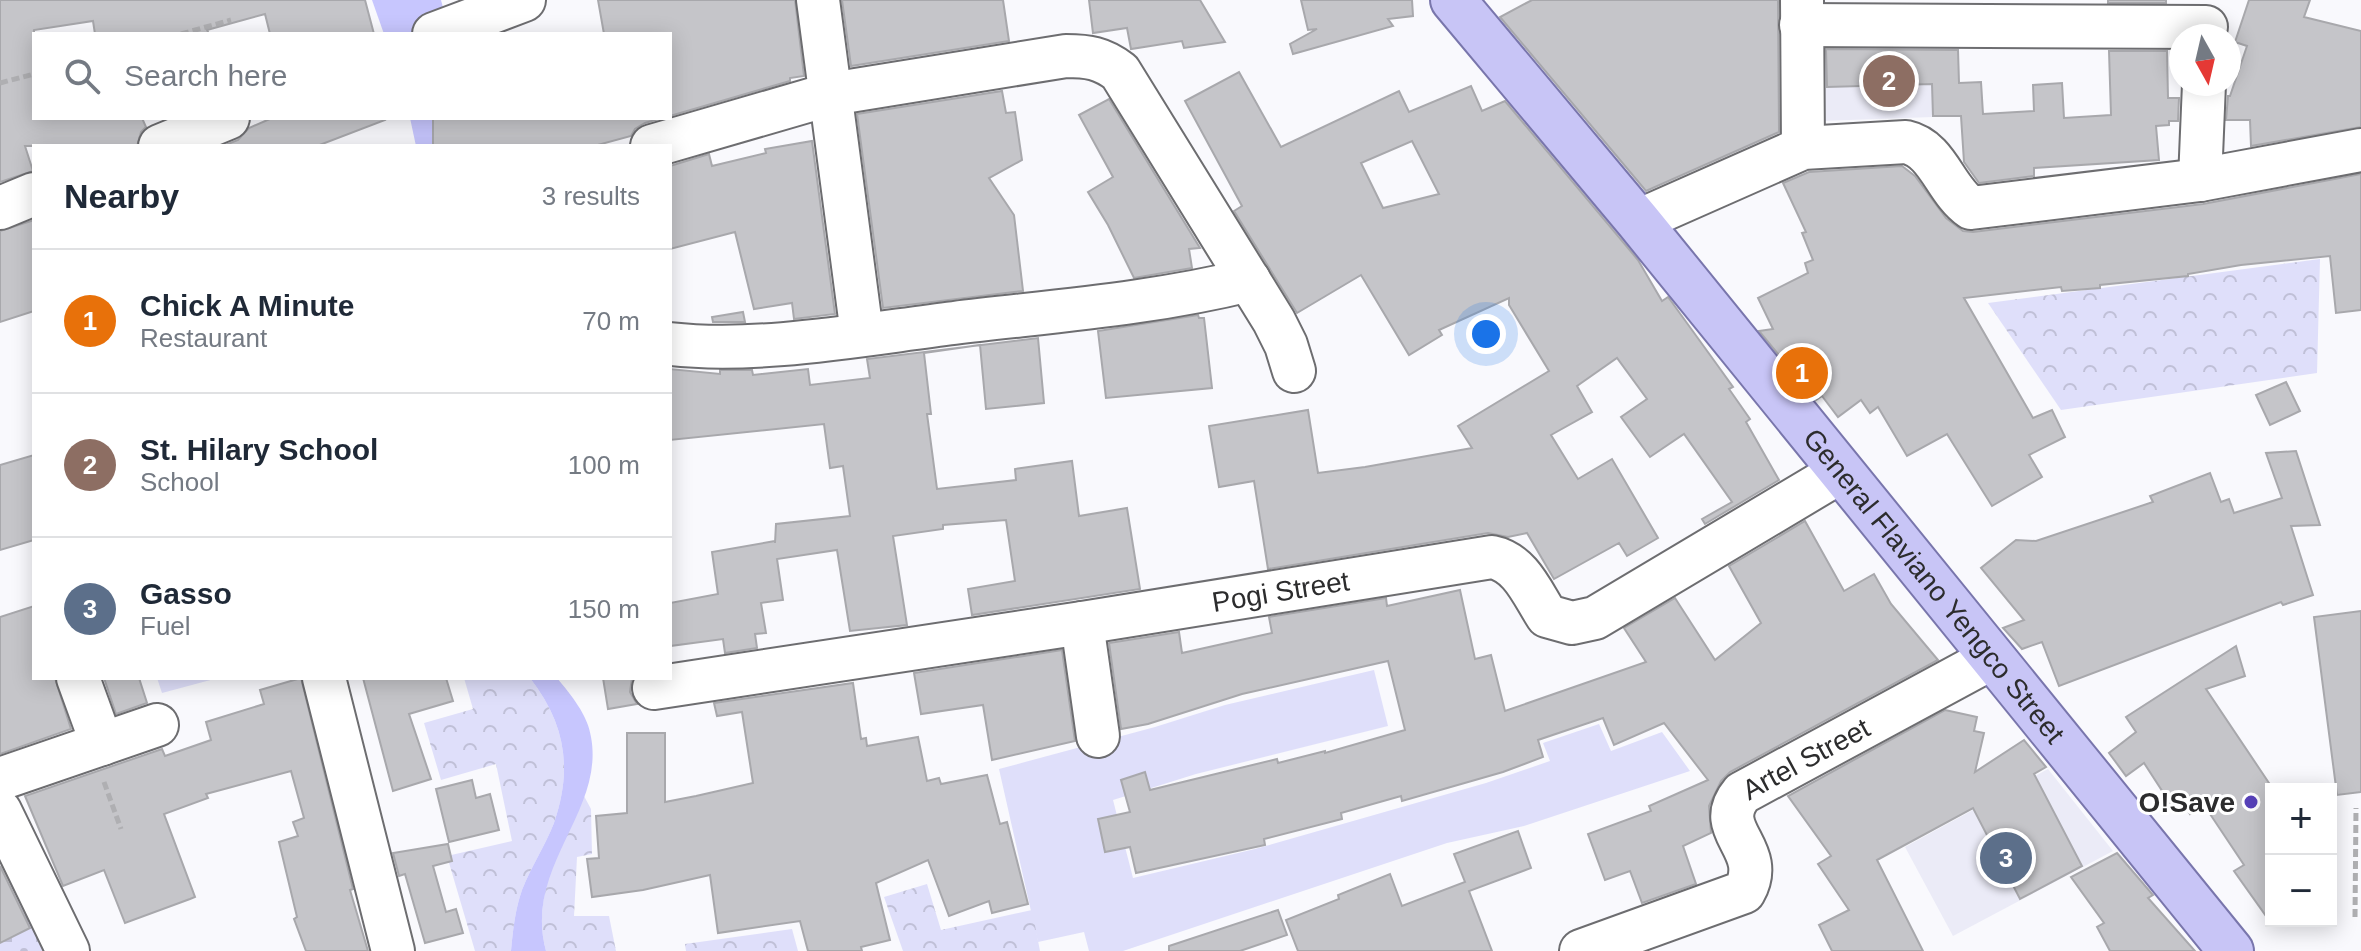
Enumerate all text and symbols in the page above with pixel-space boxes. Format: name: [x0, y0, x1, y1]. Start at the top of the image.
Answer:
north arrow: [2169, 24, 2241, 96]
search box: [32, 32, 672, 120]
pin: 2: [1863, 51, 1915, 111]
icon: search: [60, 54, 104, 98]
text: Search here: [124, 59, 287, 92]
text: Nearby: [64, 177, 179, 215]
text: 3 results: [542, 181, 640, 211]
text: Chick A Minute: [140, 289, 354, 322]
text: 1: [83, 306, 97, 336]
text: 70 m: [582, 306, 640, 336]
your location: [1466, 314, 1506, 354]
text: Restaurant: [140, 323, 267, 353]
pin: 1: [1776, 343, 1828, 403]
street label: General Flaviano Yengco Street: [1797, 423, 2071, 749]
text: St. Hilary School: [140, 433, 378, 466]
text: 2: [83, 450, 97, 480]
text: 100 m: [568, 450, 640, 480]
text: School: [140, 467, 220, 497]
street label: Pogi Street: [1210, 565, 1352, 618]
text: Gasso: [140, 577, 232, 610]
text: 3: [83, 594, 97, 624]
text: 150 m: [568, 594, 640, 624]
text: Fuel: [140, 611, 191, 641]
street label: Artel Street: [1737, 712, 1875, 806]
map controls: [2265, 783, 2337, 927]
button: +: [2265, 783, 2337, 855]
place label: O!Save: [2139, 787, 2235, 818]
marker: O!Save: [2242, 793, 2260, 811]
pin: 3: [1980, 828, 2032, 888]
button: −: [2265, 855, 2337, 927]

